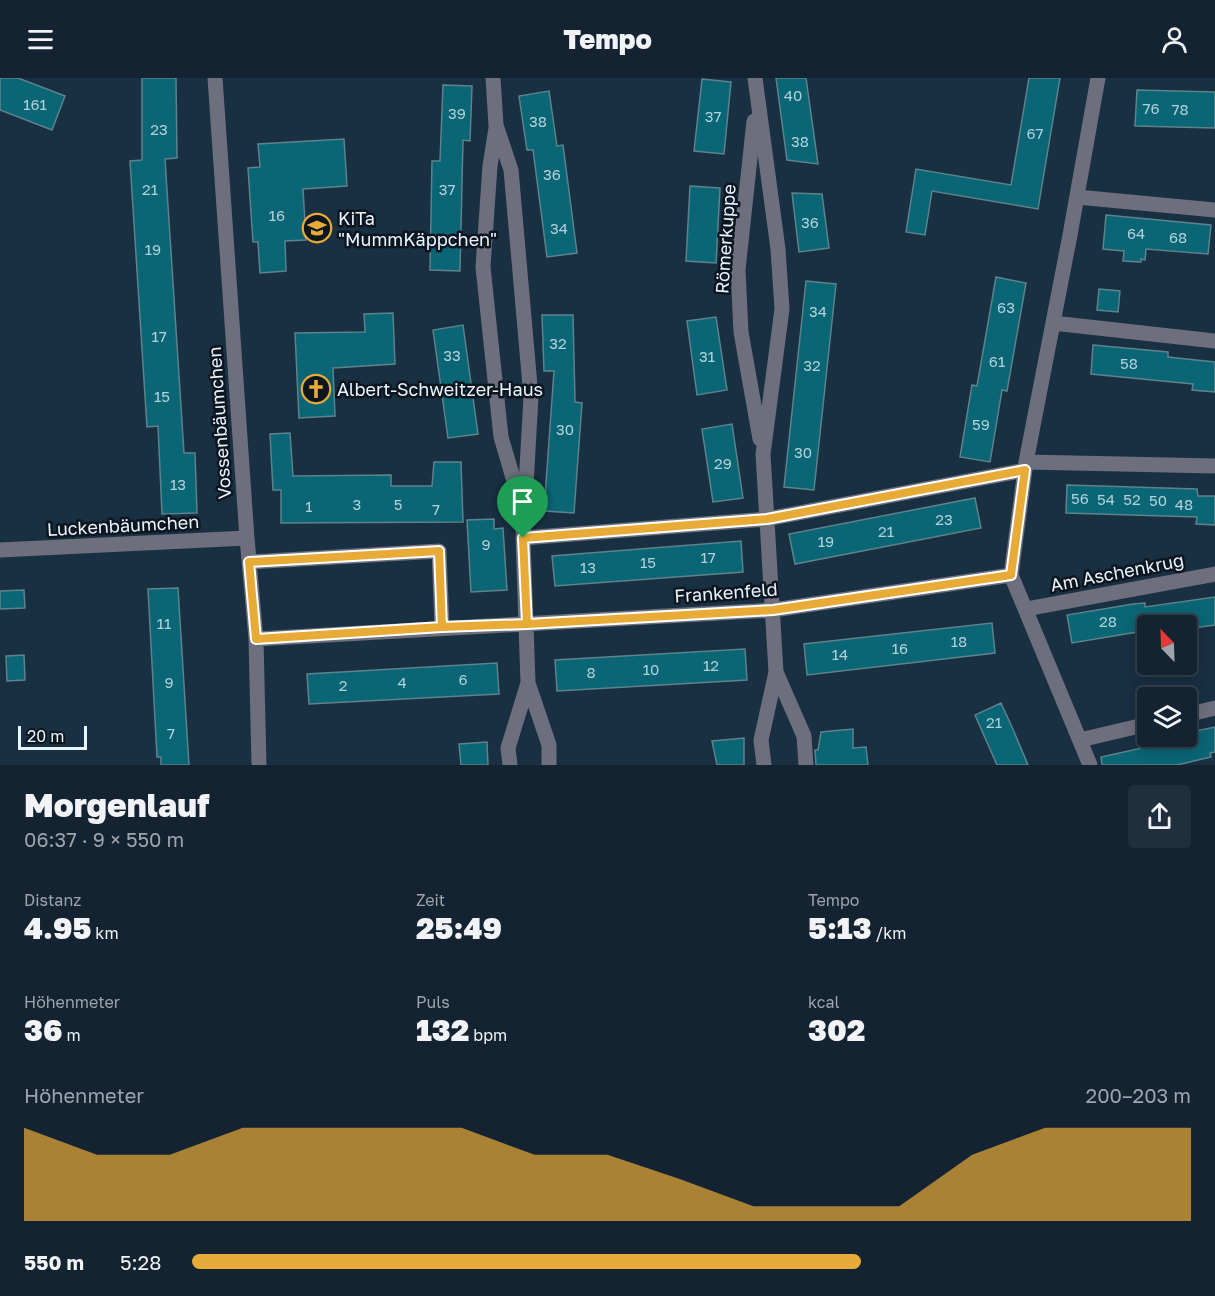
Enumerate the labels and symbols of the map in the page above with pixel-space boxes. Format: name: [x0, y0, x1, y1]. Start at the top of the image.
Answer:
house number: 40: [784, 86, 802, 104]
house number: 161: [23, 95, 47, 113]
house number: 76: [1142, 99, 1160, 117]
house number: 78: [1171, 100, 1189, 118]
house number: 39: [448, 104, 466, 122]
house number: 37: [705, 107, 721, 125]
house number: 38: [529, 112, 547, 130]
house number: 23: [150, 120, 168, 138]
house number: 67: [1026, 124, 1044, 142]
house number: 38: [791, 132, 809, 150]
house number: 36: [543, 165, 561, 183]
house number: 21: [142, 180, 158, 198]
house number: 37: [439, 180, 455, 198]
street label: Römerkuppe: [710, 183, 740, 295]
house number: 16: [269, 206, 285, 224]
place label: KiTa "MummKäppchen": [338, 207, 497, 250]
school or university icon: KiTa "MummKäppchen": [301, 212, 333, 244]
house number: 36: [801, 213, 819, 231]
house number: 34: [550, 219, 568, 237]
house number: 64: [1127, 224, 1145, 242]
house number: 68: [1169, 228, 1187, 246]
house number: 19: [145, 240, 161, 258]
house number: 63: [997, 298, 1015, 316]
house number: 34: [809, 302, 827, 320]
house number: 17: [151, 327, 167, 345]
house number: 32: [549, 334, 567, 352]
street label: Vossenbäumchen: [203, 346, 235, 500]
house number: 33: [443, 346, 461, 364]
house number: 31: [699, 347, 715, 365]
house number: 61: [989, 352, 1005, 370]
house number: 58: [1120, 354, 1138, 372]
house number: 32: [803, 356, 821, 374]
church icon: Albert-Schweitzer-Haus: [300, 373, 332, 405]
place label: Albert-Schweitzer-Haus: [337, 378, 543, 400]
house number: 15: [154, 387, 170, 405]
house number: 59: [972, 415, 990, 433]
house number: 30: [556, 420, 574, 438]
house number: 30: [794, 443, 812, 461]
house number: 29: [714, 454, 732, 472]
house number: 13: [170, 475, 186, 493]
pin: [497, 476, 548, 538]
house number: 56: [1071, 489, 1089, 507]
house number: 54: [1097, 490, 1115, 508]
house number: 52: [1123, 490, 1141, 508]
house number: 50: [1149, 491, 1167, 509]
house number: 3: [353, 495, 361, 513]
house number: 5: [394, 495, 402, 513]
house number: 48: [1175, 495, 1193, 513]
house number: 1: [305, 497, 313, 515]
house number: 7: [432, 500, 440, 518]
street label: Luckenbäumchen: [46, 510, 200, 540]
house number: 23: [935, 510, 953, 528]
house number: 21: [878, 522, 894, 540]
house number: 19: [818, 532, 834, 550]
house number: 9: [481, 535, 491, 553]
house number: 17: [700, 548, 716, 566]
street label: Am Aschenkrug: [1048, 548, 1186, 596]
house number: 15: [640, 553, 656, 571]
house number: 13: [580, 558, 596, 576]
street label: Frankenfeld: [674, 577, 778, 607]
house number: 28: [1099, 612, 1117, 630]
house number: 11: [157, 614, 171, 632]
north arrow: [1137, 615, 1197, 675]
house number: 18: [951, 632, 967, 650]
house number: 16: [892, 639, 908, 657]
house number: 14: [832, 645, 848, 663]
house number: 12: [703, 656, 719, 674]
house number: 10: [643, 660, 659, 678]
house number: 8: [586, 663, 596, 681]
house number: 6: [458, 670, 468, 688]
house number: 9: [164, 673, 174, 691]
house number: 4: [397, 673, 407, 691]
house number: 2: [339, 676, 347, 694]
house number: 21: [986, 713, 1002, 731]
scale bar: [18, 723, 87, 750]
house number: 7: [167, 724, 175, 742]

